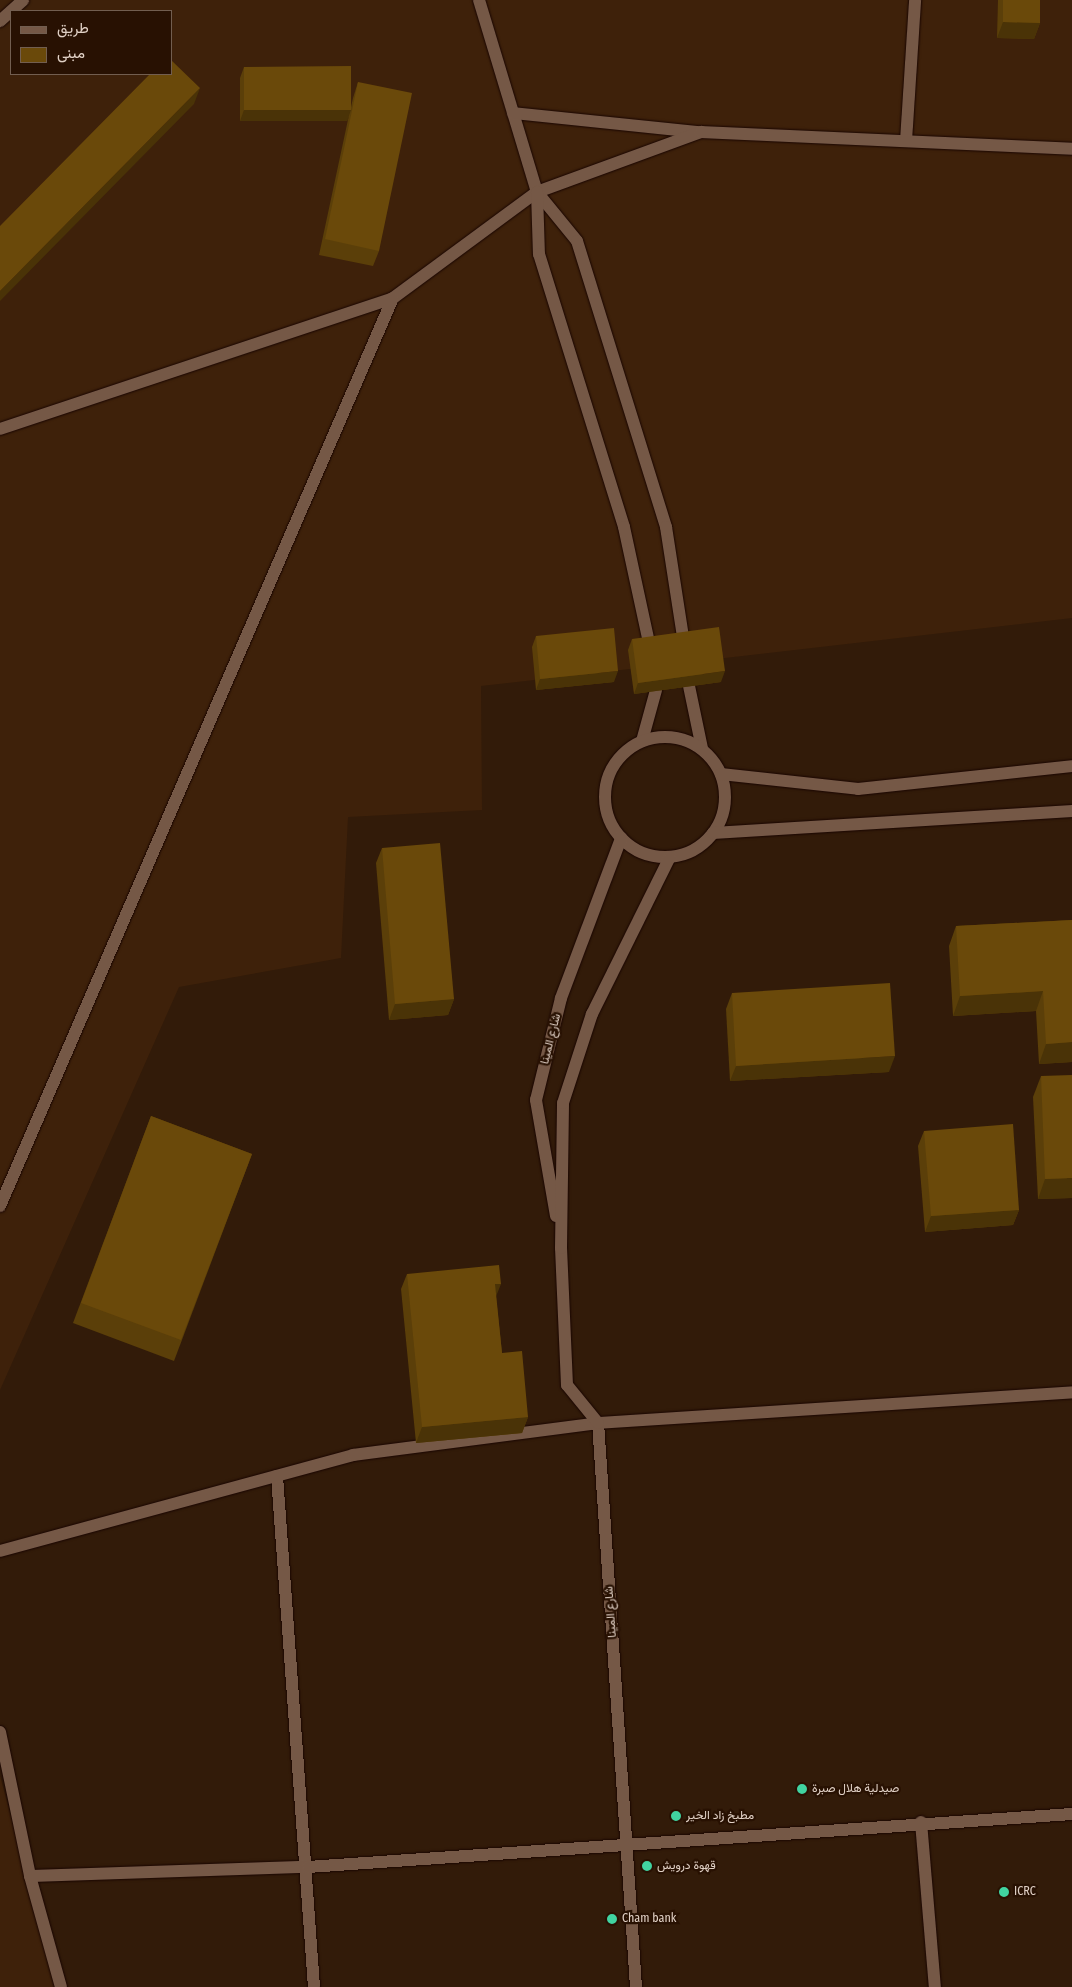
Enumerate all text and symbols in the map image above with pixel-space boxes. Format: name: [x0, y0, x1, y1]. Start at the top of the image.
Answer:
legend: [10, 10, 172, 75]
text: طريق: [57, 19, 89, 37]
text: مبنى: [57, 44, 85, 62]
street label: شارع المينا: [538, 1012, 564, 1066]
street label: شارع المينا: [602, 1586, 620, 1638]
place label: صيدلية هلال صبرة: [812, 1782, 899, 1796]
marker: صيدلية هلال صبرة: [796, 1783, 808, 1795]
place label: مطبخ زاد الخير: [686, 1809, 754, 1823]
marker: مطبخ زاد الخير: [670, 1810, 682, 1822]
place label: قهوة درويش: [657, 1859, 716, 1873]
marker: قهوة درويش: [641, 1860, 653, 1872]
place label: ICRC: [1014, 1885, 1036, 1899]
marker: ICRC: [998, 1886, 1010, 1898]
place label: Cham bank: [622, 1912, 676, 1926]
marker: Cham bank: [606, 1913, 618, 1925]

